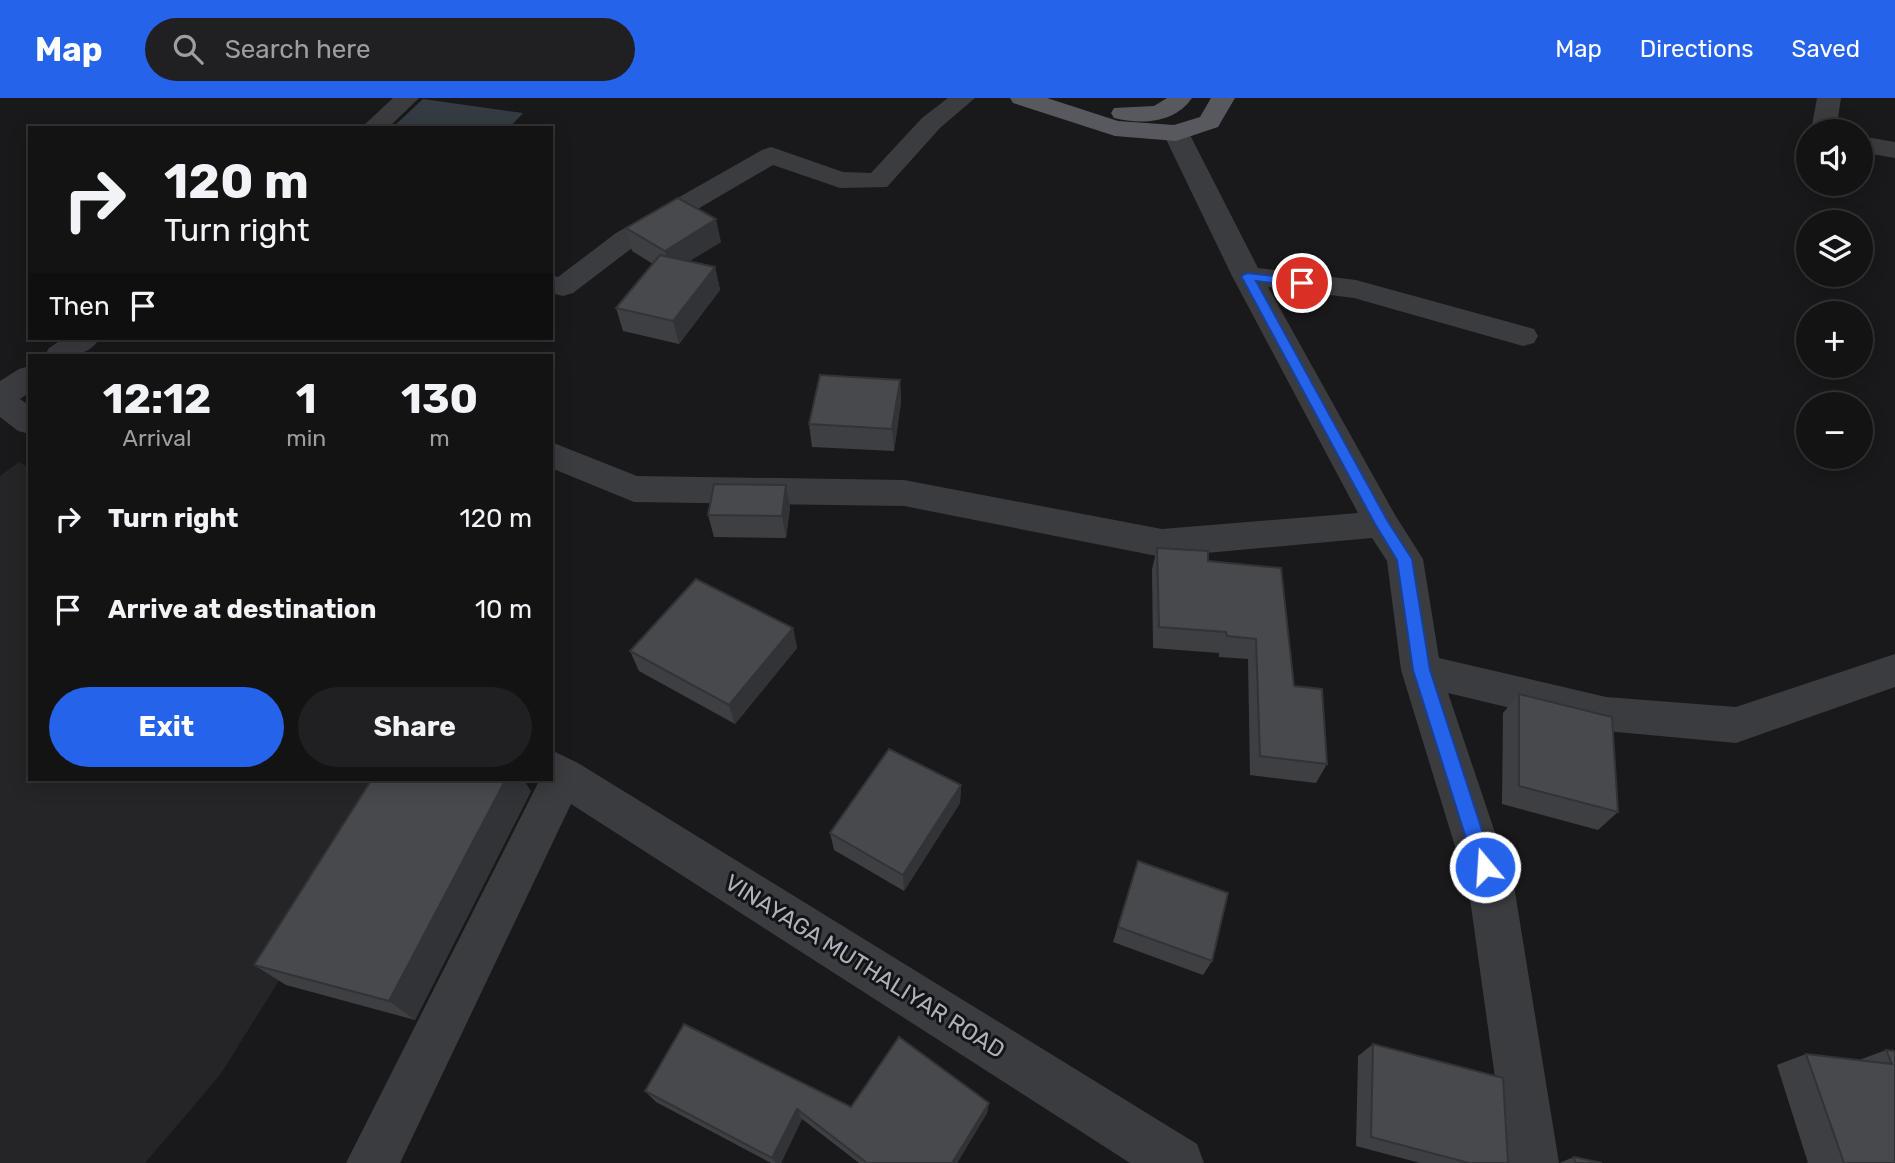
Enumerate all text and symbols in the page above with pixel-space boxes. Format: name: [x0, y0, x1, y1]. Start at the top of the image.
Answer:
search box: [145, 18, 635, 81]
text: Map: [35, 30, 103, 69]
icon: search: [169, 30, 207, 68]
text: Search here: [225, 34, 370, 65]
text: Map: [1555, 35, 1602, 63]
text: Directions: [1640, 35, 1753, 63]
text: Saved: [1791, 35, 1860, 63]
map controls: [1796, 119, 1873, 469]
button: sound: [1796, 119, 1873, 196]
text: 120 m: [164, 152, 309, 210]
icon: right: [49, 154, 140, 245]
button: layers: [1796, 210, 1873, 287]
text: Turn right: [164, 211, 309, 249]
pin: [1272, 253, 1332, 313]
icon: arrive: [1283, 264, 1321, 302]
icon: arrive: [124, 287, 162, 325]
text: Then: [49, 291, 110, 322]
button: +: [1796, 301, 1873, 378]
text: 12:12: [103, 374, 211, 424]
text: 1: [296, 374, 317, 424]
text: 130: [401, 374, 478, 424]
button: −: [1796, 392, 1873, 469]
text: Arrival: [123, 424, 192, 452]
text: min: [286, 424, 326, 452]
text: m: [429, 424, 450, 452]
icon: right: [49, 500, 87, 538]
text: Turn right: [108, 503, 238, 534]
text: 120 m: [460, 503, 532, 534]
icon: arrive: [49, 591, 87, 629]
text: Arrive at destination: [108, 594, 376, 625]
text: 10 m: [475, 594, 532, 625]
button: Exit: [49, 687, 284, 767]
button: Share: [298, 687, 532, 767]
position arrow: [1448, 830, 1522, 904]
street label: VINAYAGA MUTHALIYAR ROAD: [720, 868, 1010, 1064]

